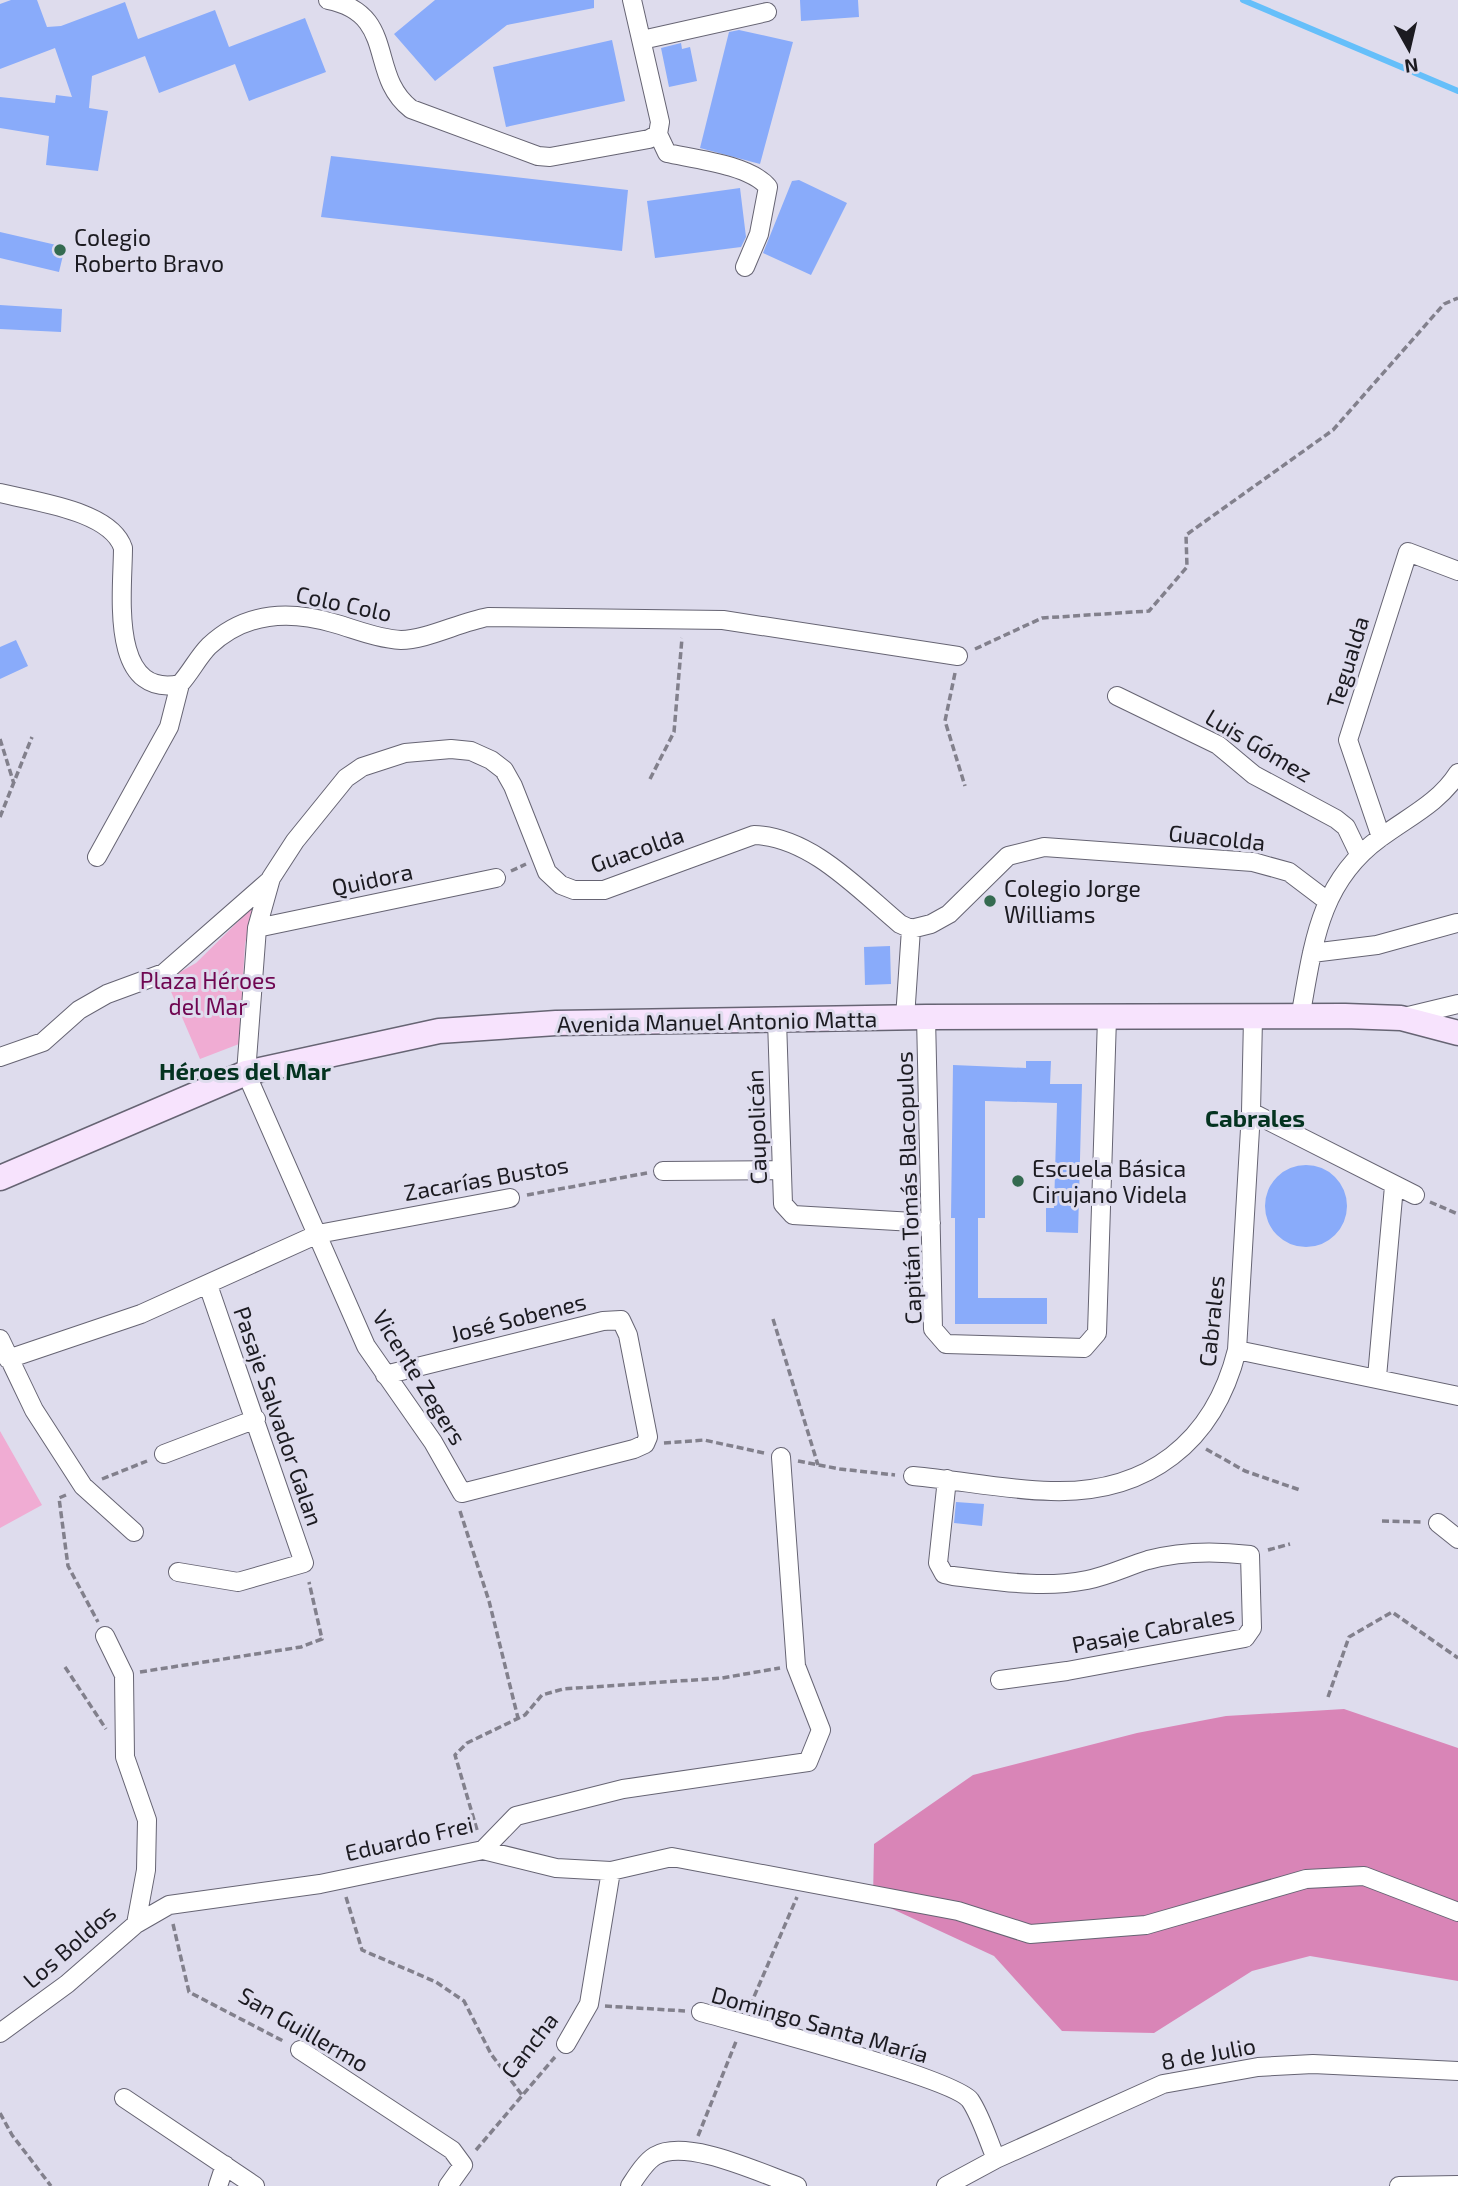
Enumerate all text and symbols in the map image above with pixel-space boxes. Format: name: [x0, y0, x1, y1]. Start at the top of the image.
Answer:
north arrow: [1374, 14, 1444, 84]
text: N: [1403, 54, 1420, 79]
place label: Colegio Roberto Bravo: [74, 223, 224, 277]
marker: Colegio Roberto Bravo: [52, 242, 68, 258]
street label: Colo Colo: [294, 579, 394, 627]
street label: Tegualda: [1320, 613, 1374, 711]
street label: Luis Gómez: [1201, 702, 1317, 788]
street label: Guacolda: [1167, 818, 1267, 856]
street label: Guacolda: [587, 820, 687, 878]
street label: Quidora: [329, 857, 415, 901]
place label: Colegio Jorge Williams: [1004, 874, 1141, 928]
marker: Colegio Jorge Williams: [982, 893, 998, 909]
park label: Plaza Héroes del Mar: [140, 966, 276, 1020]
street label: Avenida Manuel Antonio Matta: [557, 1004, 877, 1038]
street label: Capitán Tomás Blacopulos: [889, 1051, 927, 1325]
district label: Héroes del Mar: [159, 1056, 332, 1085]
street label: Caupolicán: [740, 1069, 772, 1185]
district label: Cabrales: [1205, 1103, 1305, 1132]
street label: Zacarías Bustos: [402, 1150, 570, 1206]
place label: Escuela Básica Cirujano Videla: [1032, 1154, 1187, 1208]
marker: Escuela Básica Cirujano Videla: [1010, 1173, 1026, 1189]
street label: Cabrales: [1192, 1274, 1230, 1368]
street label: José Sobenes: [447, 1287, 589, 1347]
street label: Pasaje Salvador Galan: [228, 1303, 330, 1529]
street label: Vicente Zegers: [367, 1304, 473, 1450]
street label: Pasaje Cabrales: [1069, 1599, 1237, 1659]
street label: Eduardo Frei: [342, 1810, 476, 1866]
street label: Los Boldos: [17, 1898, 121, 1994]
street label: San Guillermo: [234, 1980, 374, 2078]
street label: Domingo Santa María: [708, 1980, 932, 2068]
street label: Cancha: [494, 2006, 564, 2084]
street label: 8 de Julio: [1158, 2031, 1258, 2075]

